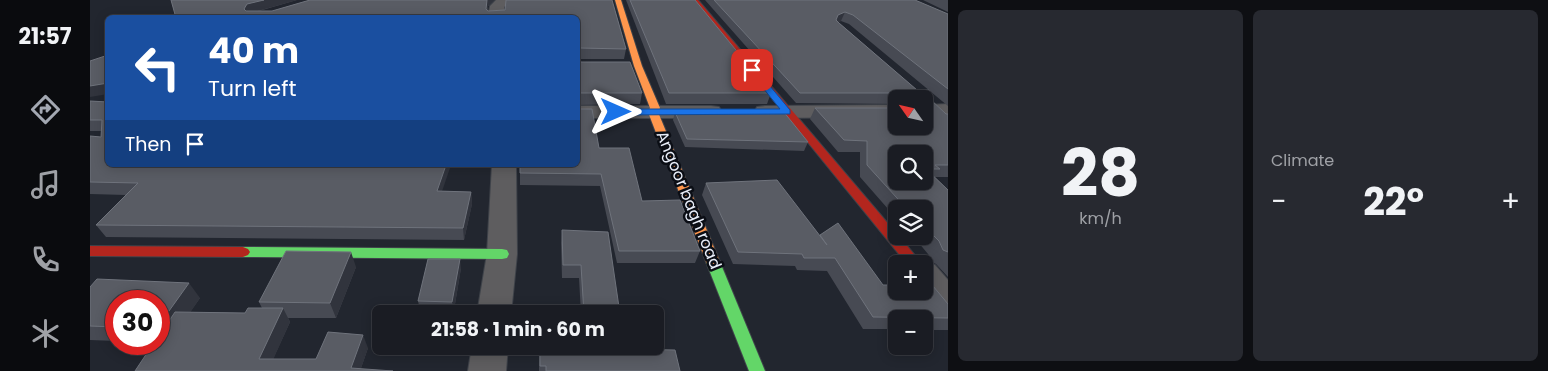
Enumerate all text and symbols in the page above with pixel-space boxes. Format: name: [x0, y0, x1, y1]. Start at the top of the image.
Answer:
text: 21:57: [18, 21, 72, 52]
text: 40 m: [208, 26, 299, 75]
icon: left: [125, 35, 190, 100]
pin: [731, 49, 773, 91]
icon: arrive: [738, 56, 766, 84]
text: Turn left: [208, 73, 296, 104]
position arrow: [589, 85, 641, 137]
north arrow: [888, 90, 932, 135]
map controls: [888, 90, 933, 355]
icon: directions: [28, 92, 63, 127]
street label: Angoor bagh road: [651, 127, 727, 273]
text: 28: [1061, 128, 1140, 219]
icon: arrive: [181, 130, 209, 158]
text: Then: [125, 131, 171, 158]
button: search: [888, 145, 933, 190]
text: Climate: [1271, 149, 1334, 172]
icon: music: [28, 167, 63, 202]
text: 22°: [1363, 175, 1424, 228]
text: −: [1271, 182, 1286, 221]
text: +: [1501, 182, 1520, 221]
button: layers: [888, 200, 933, 245]
text: km/h: [1079, 207, 1122, 230]
icon: phone: [28, 242, 63, 277]
button: +: [888, 255, 933, 300]
speed limit sign: 30: [105, 290, 170, 355]
button: −: [888, 310, 933, 355]
icon: climate: [28, 316, 63, 351]
text: 21:58 · 1 min · 60 m: [431, 316, 605, 343]

